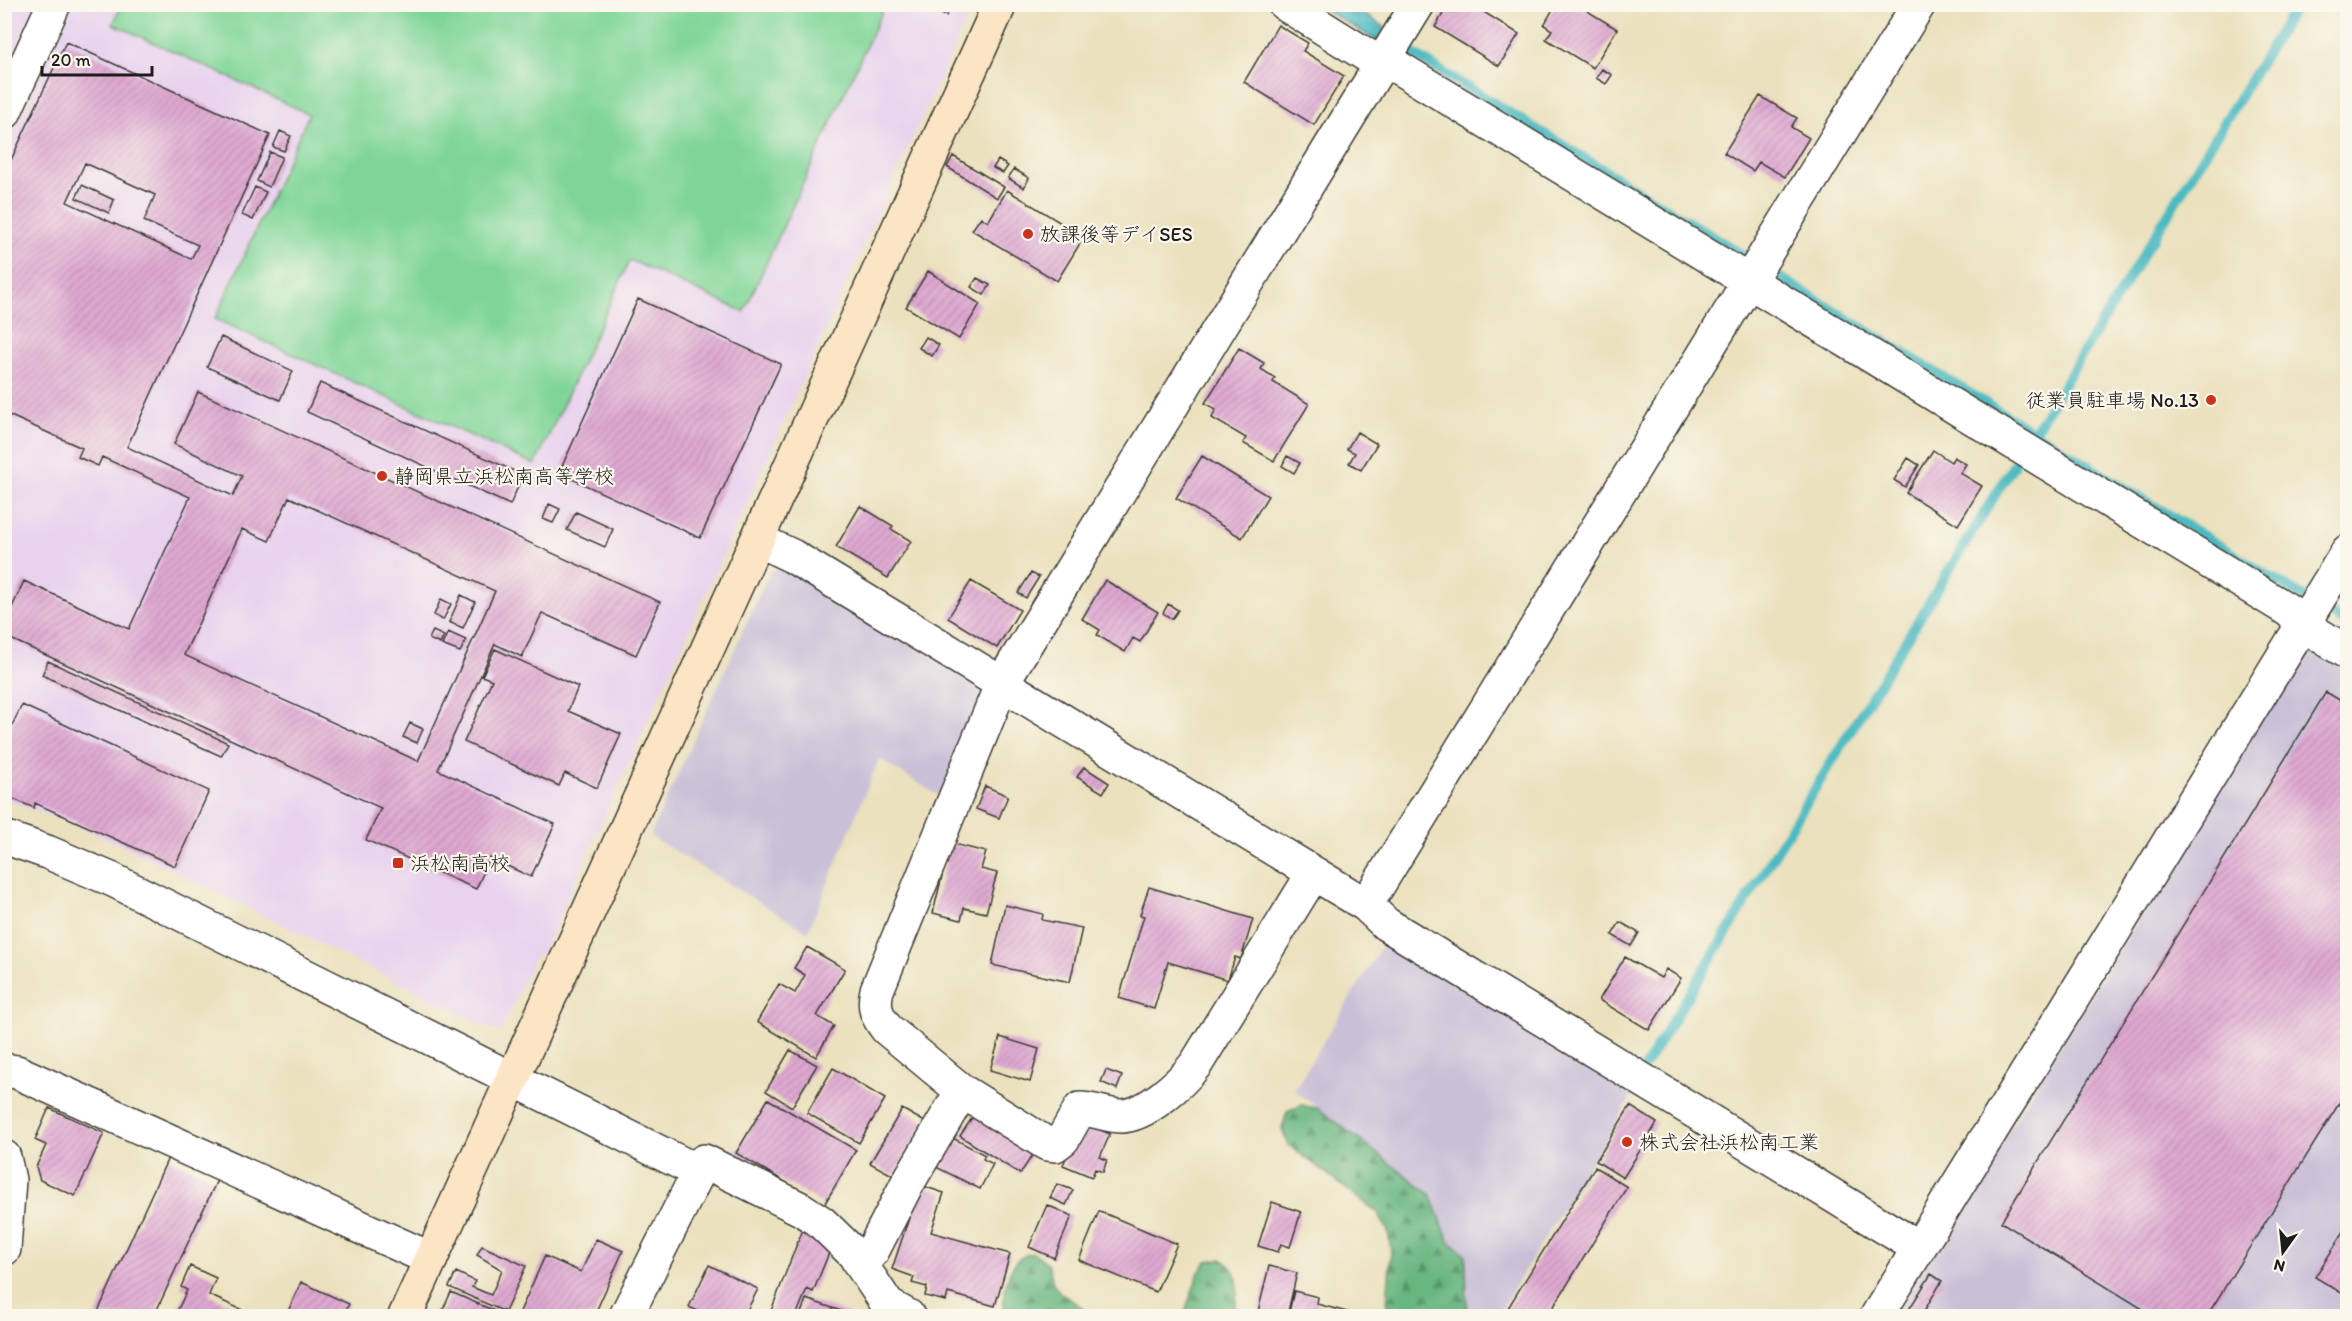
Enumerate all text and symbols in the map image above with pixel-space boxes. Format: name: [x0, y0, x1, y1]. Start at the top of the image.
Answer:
scale bar: [42, 39, 152, 77]
text: 20 m: [51, 49, 91, 71]
place label: 放課後等デイSES: [1040, 222, 1193, 246]
marker: 放課後等デイSES: [1021, 227, 1035, 241]
place label: 従業員駐車場 No.13: [2026, 388, 2199, 412]
marker: 従業員駐車場 No.13: [2204, 393, 2218, 407]
place label: 静岡県立浜松南高等学校: [394, 464, 614, 488]
marker: 静岡県立浜松南高等学校: [375, 469, 389, 483]
place label: 浜松南高校: [410, 851, 510, 875]
marker: 浜松南高校: [391, 856, 405, 870]
place label: 株式会社浜松南工業: [1639, 1130, 1819, 1154]
marker: 株式会社浜松南工業: [1620, 1135, 1634, 1149]
north arrow: [2253, 1222, 2313, 1282]
text: N: [2272, 1255, 2287, 1277]

